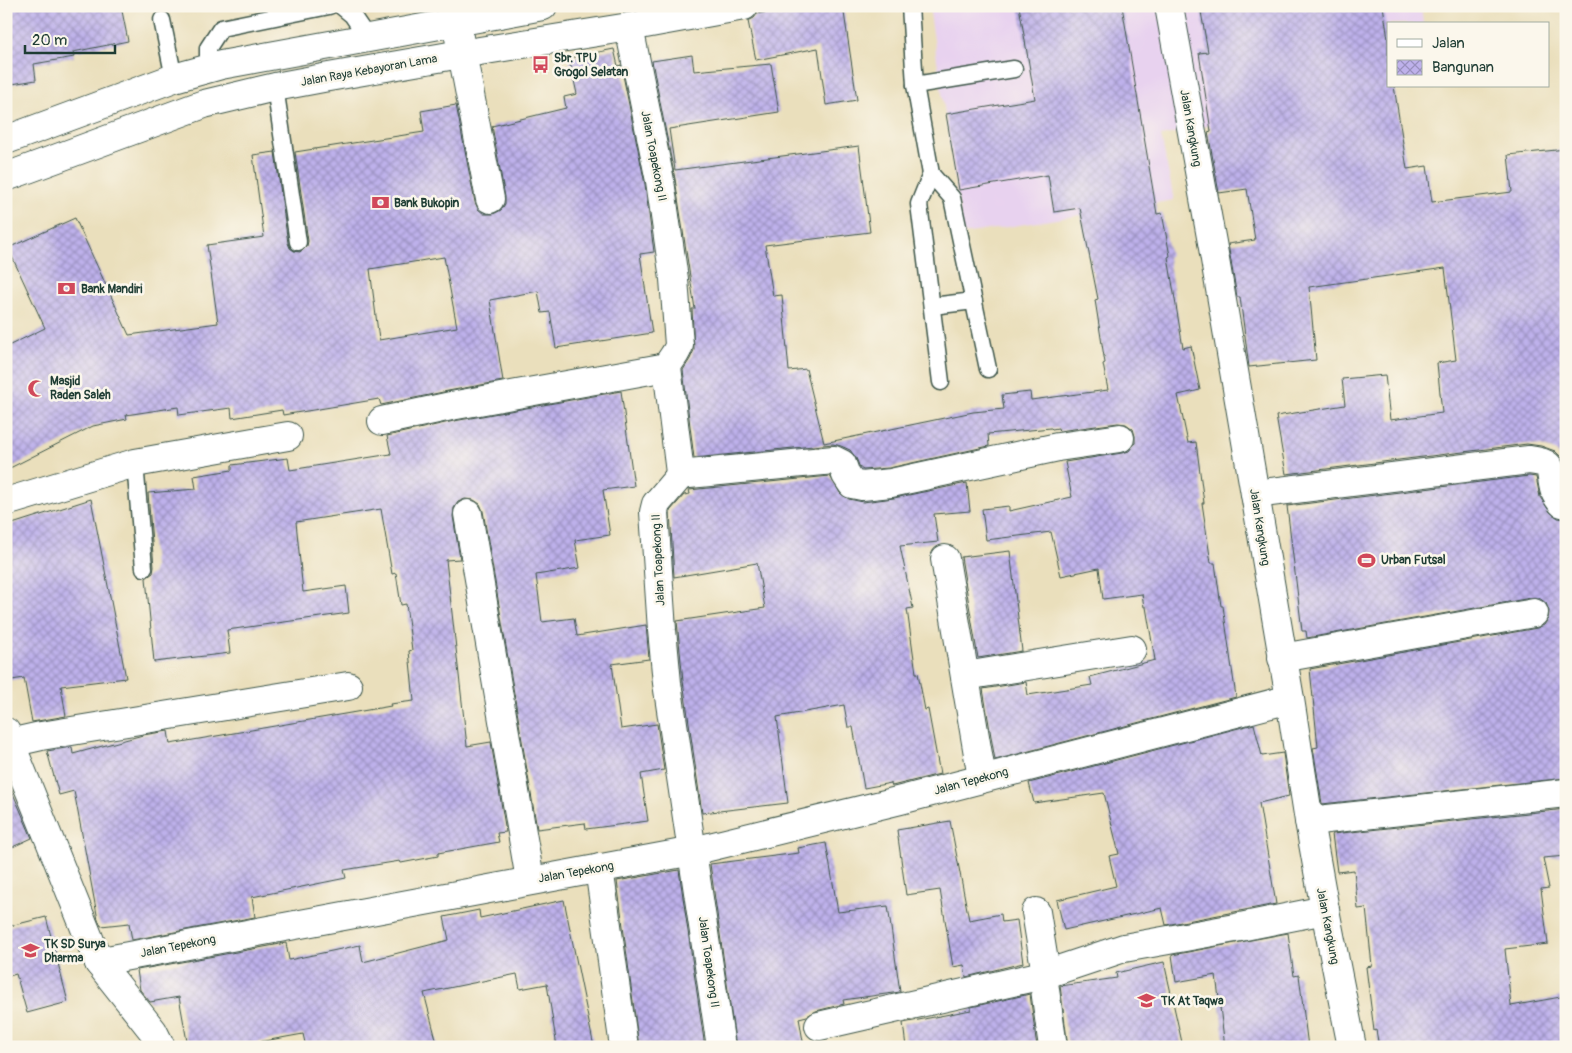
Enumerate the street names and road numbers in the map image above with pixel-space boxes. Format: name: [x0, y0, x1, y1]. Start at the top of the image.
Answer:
street label: Jalan Raya Kebayoran Lama: [300, 51, 439, 90]
street label: Jalan Kangkung: [1176, 88, 1205, 168]
street label: Jalan Toapekong II: [637, 109, 670, 203]
street label: Jalan Kangkung: [1246, 487, 1273, 567]
street label: Jalan Toapekong II: [649, 514, 668, 606]
street label: Jalan Tepekong: [932, 764, 1010, 799]
street label: Jalan Tepekong: [537, 858, 615, 887]
street label: Jalan Kangkung: [1313, 886, 1342, 966]
street label: Jalan Toapekong II: [695, 915, 722, 1009]
street label: Jalan Tepekong: [139, 932, 217, 961]

